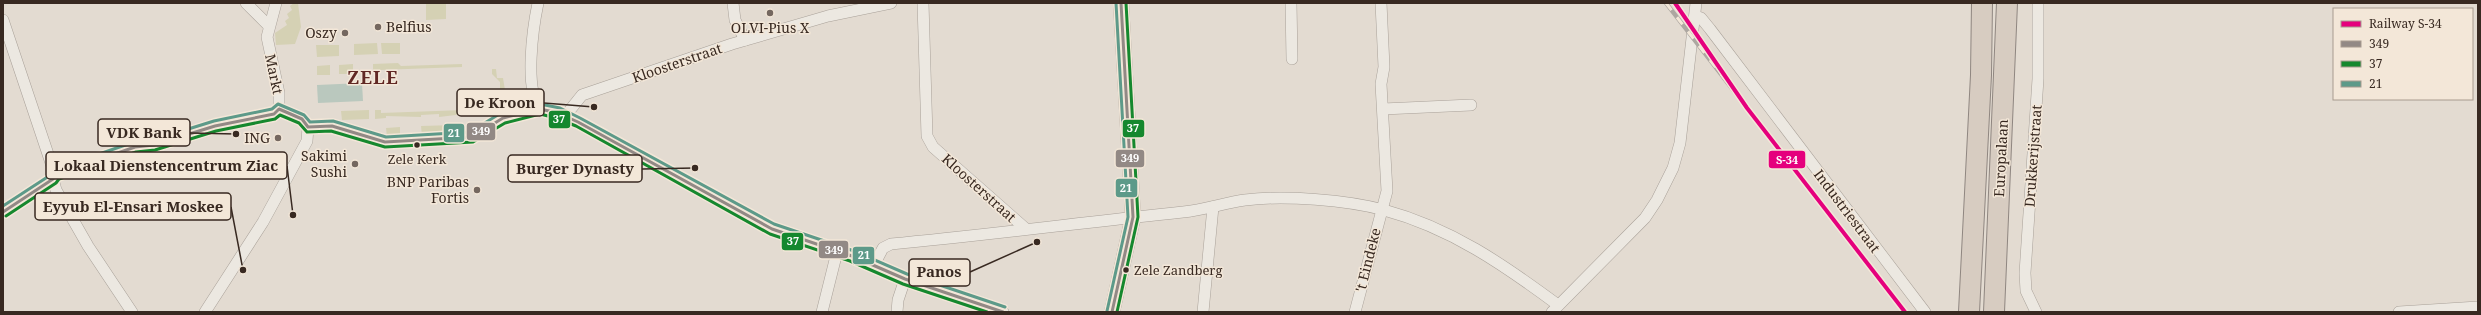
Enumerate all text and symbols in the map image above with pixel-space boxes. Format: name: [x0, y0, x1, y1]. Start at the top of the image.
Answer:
marker: OLVI-Pius X: [765, 8, 775, 18]
legend: [2333, 8, 2473, 100]
text: Railway S-34: [2369, 15, 2442, 32]
place label: Belfius: [386, 17, 431, 36]
place label: OLVI-Pius X: [731, 18, 810, 37]
marker: Belfius: [373, 22, 383, 32]
place label: Oszy: [305, 23, 337, 42]
marker: Oszy: [340, 28, 350, 38]
text: 349: [2369, 35, 2389, 52]
street label: Kloosterstraat: [629, 38, 724, 87]
street label: Markt: [261, 52, 288, 96]
text: 37: [2369, 55, 2383, 72]
district label: ZELE: [347, 65, 399, 89]
text: 21: [2369, 75, 2382, 92]
callout: De Kroon: [457, 89, 544, 116]
text: De Kroon: [464, 92, 536, 112]
street label: Drukkerijstraat: [2019, 104, 2046, 208]
line badge: 37: [548, 110, 571, 129]
text: 37: [553, 111, 565, 126]
callout: VDK Bank: [98, 119, 190, 146]
line badge: 37: [1122, 119, 1145, 138]
street label: Europalaan: [1989, 119, 2012, 197]
text: 37: [1127, 120, 1139, 135]
text: VDK Bank: [106, 122, 182, 142]
line badge: 349: [466, 122, 496, 141]
line badge: 21: [443, 123, 465, 143]
text: 349: [472, 123, 490, 138]
text: 21: [448, 125, 460, 140]
place label: ING: [244, 128, 270, 147]
marker: ING: [273, 133, 283, 143]
marker: Zele Kerk: [412, 140, 422, 150]
place label: Sakimi Sushi: [301, 146, 348, 181]
street label: Kloosterstraat: [938, 149, 1021, 226]
line badge: 349: [1115, 149, 1145, 168]
place label: Zele Kerk: [388, 150, 447, 168]
text: 349: [1121, 150, 1139, 165]
line badge: S-34: [1768, 150, 1806, 169]
callout: Lokaal Dienstencentrum Ziac: [46, 152, 287, 179]
text: S-34: [1776, 152, 1798, 167]
text: Lokaal Dienstencentrum Ziac: [54, 155, 278, 175]
callout: Burger Dynasty: [508, 155, 642, 182]
text: Burger Dynasty: [516, 158, 634, 178]
marker: Sakimi Sushi: [350, 159, 360, 169]
street label: Industriestraat: [1810, 165, 1885, 256]
place label: BNP Paribas Fortis: [387, 172, 469, 207]
line badge: 21: [1115, 178, 1138, 198]
text: 21: [1120, 180, 1132, 195]
marker: BNP Paribas Fortis: [472, 185, 482, 195]
callout: Eyyub El-Ensari Moskee: [35, 193, 231, 220]
text: Eyyub El-Ensari Moskee: [43, 196, 223, 216]
street label: 't Eindeke: [1350, 226, 1385, 294]
line badge: 37: [781, 232, 804, 251]
text: 37: [787, 233, 799, 248]
line badge: 349: [818, 240, 849, 259]
text: 349: [825, 242, 843, 257]
line badge: 21: [852, 246, 875, 265]
text: 21: [858, 247, 870, 262]
callout: Panos: [909, 259, 970, 286]
text: Panos: [916, 261, 962, 281]
place label: Zele Zandberg: [1134, 261, 1222, 279]
marker: Zele Zandberg: [1121, 265, 1131, 275]

